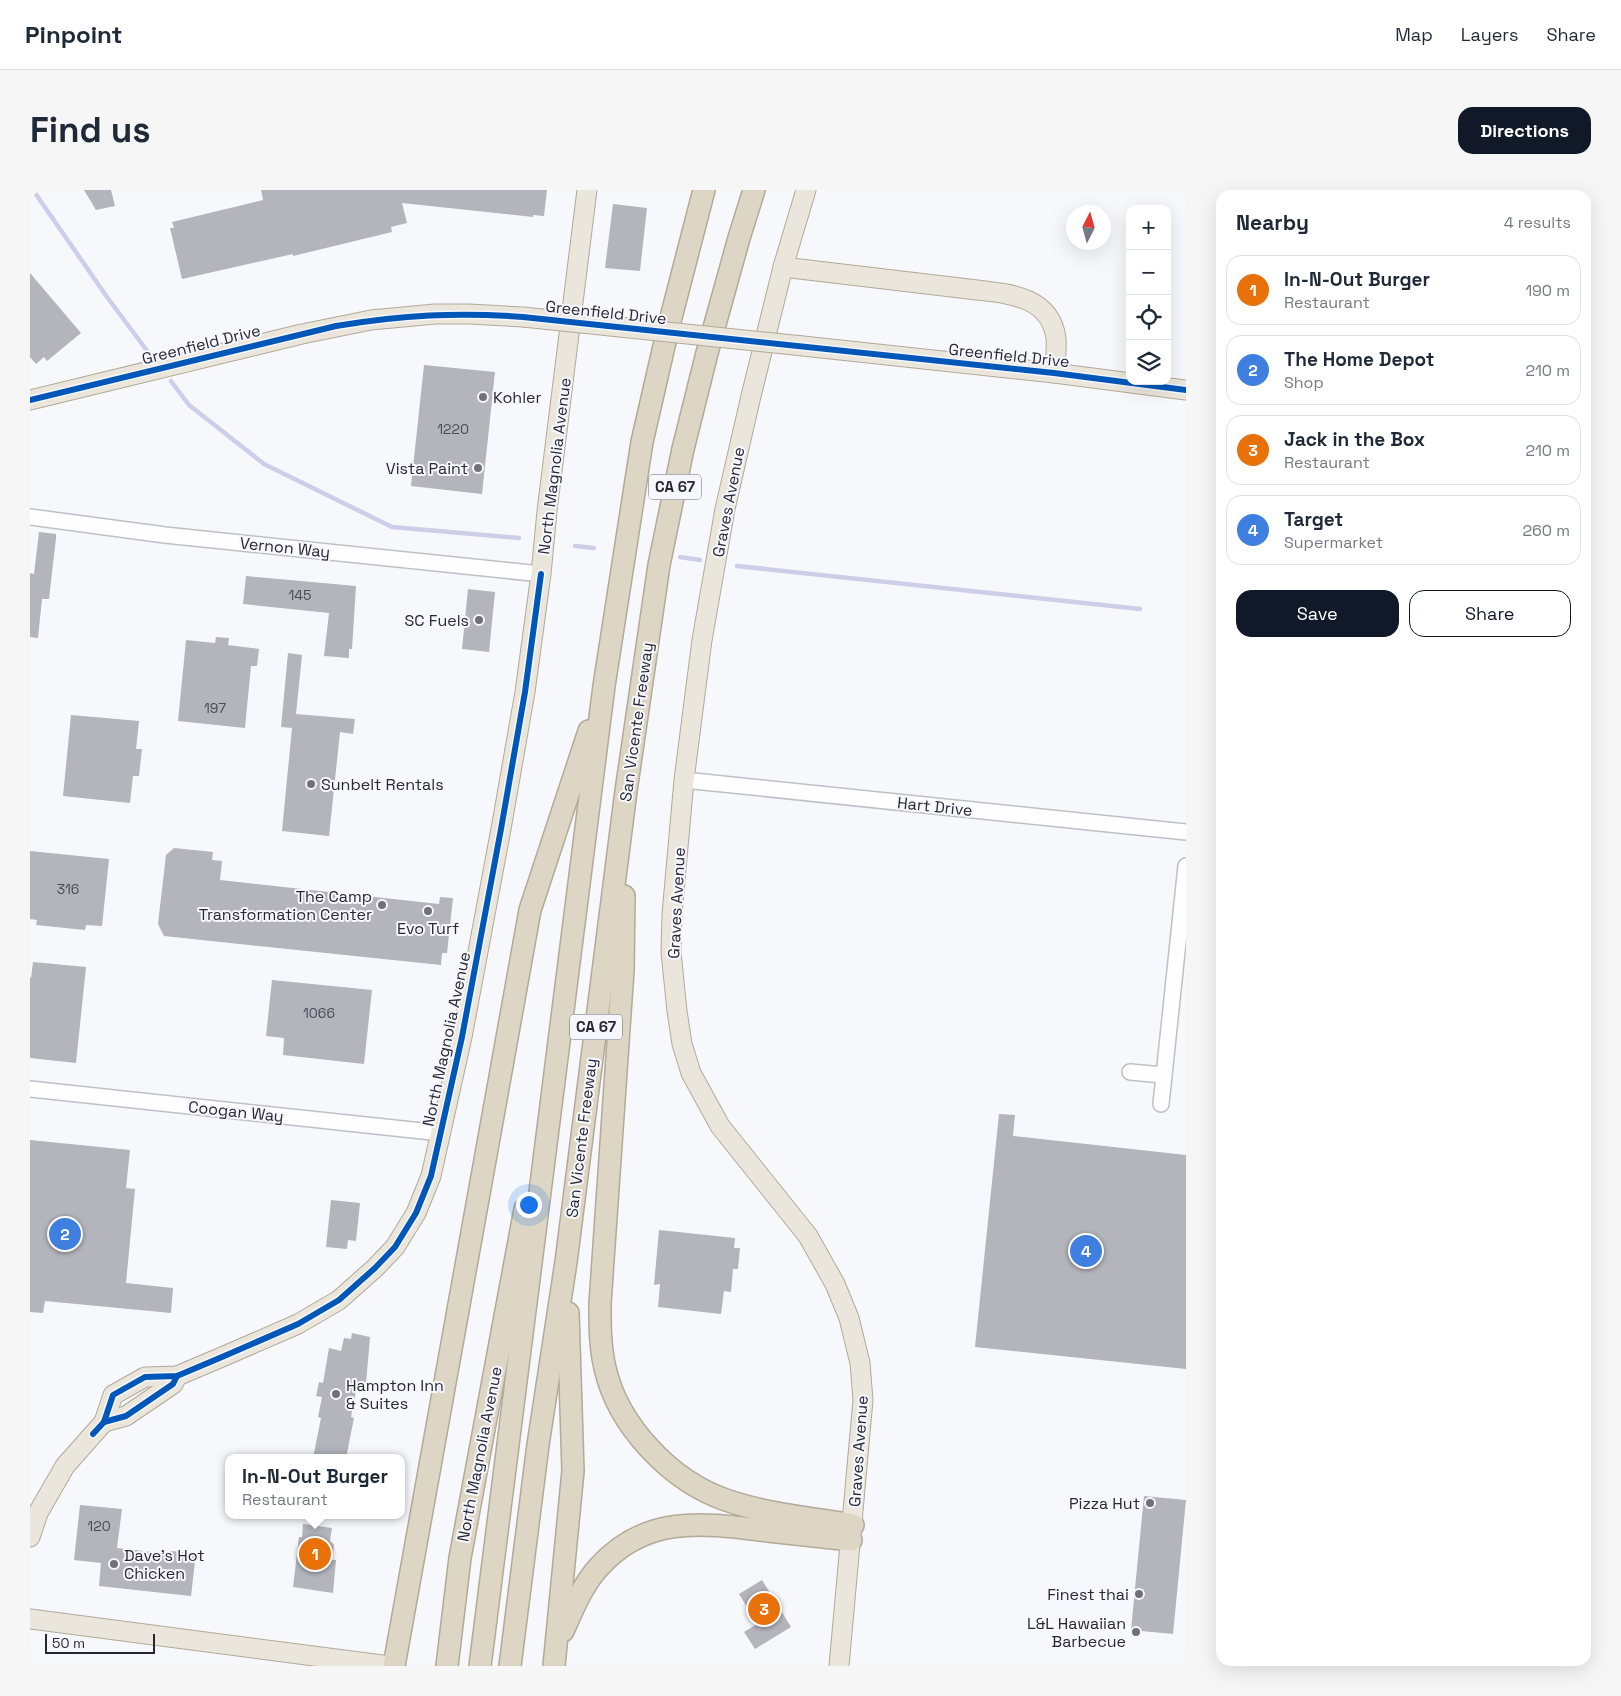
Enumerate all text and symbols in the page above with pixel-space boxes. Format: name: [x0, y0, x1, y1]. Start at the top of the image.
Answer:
text: Pinpoint: [25, 19, 122, 50]
text: Map: [1395, 23, 1433, 46]
text: Layers: [1461, 23, 1518, 46]
text: Share: [1546, 23, 1596, 46]
button: Directions: [1458, 107, 1591, 154]
text: Find us: [30, 108, 151, 152]
north arrow: [1066, 205, 1111, 250]
map controls: [1126, 205, 1171, 385]
button: +: [1126, 205, 1171, 250]
text: Nearby: [1236, 209, 1309, 236]
text: 4 results: [1504, 212, 1571, 233]
button: −: [1126, 250, 1171, 295]
text: In-N-Out Burger: [1284, 267, 1430, 292]
text: 1: [1249, 280, 1257, 301]
text: 190 m: [1525, 280, 1570, 301]
text: Restaurant: [1284, 292, 1370, 313]
button: locate: [1126, 295, 1171, 340]
street label: Greenfield Drive: [544, 296, 668, 329]
street label: Greenfield Drive: [140, 320, 263, 369]
street label: Greenfield Drive: [947, 339, 1071, 372]
button: layers: [1126, 340, 1171, 385]
text: The Home Depot: [1284, 347, 1435, 372]
text: 2: [1248, 360, 1258, 381]
text: 210 m: [1526, 360, 1570, 381]
text: Shop: [1284, 372, 1324, 393]
street label: North Magnolia Avenue: [533, 376, 576, 556]
place label: Kohler: [493, 387, 542, 408]
marker: Kohler: [477, 391, 489, 403]
house number: 1220: [437, 420, 469, 438]
text: Jack in the Box: [1284, 427, 1425, 452]
text: 3: [1248, 440, 1258, 461]
text: 210 m: [1526, 440, 1570, 461]
street label: Graves Avenue: [708, 445, 749, 559]
text: Restaurant: [1284, 452, 1370, 473]
place label: Vista Paint: [386, 458, 468, 479]
marker: Vista Paint: [472, 462, 484, 474]
road number: CA 67: [649, 474, 701, 500]
text: Target: [1284, 507, 1343, 532]
text: 4: [1248, 520, 1258, 541]
text: 260 m: [1522, 520, 1570, 541]
street label: Vernon Way: [239, 532, 331, 563]
text: Supermarket: [1284, 532, 1383, 553]
house number: 145: [289, 586, 312, 604]
button: Save: [1236, 590, 1399, 637]
button: Share: [1409, 590, 1571, 637]
place label: SC Fuels: [405, 610, 469, 631]
marker: SC Fuels: [473, 614, 485, 626]
street label: San Vicente Freeway: [615, 641, 658, 803]
house number: 197: [204, 699, 226, 717]
place label: Sunbelt Rentals: [321, 774, 444, 795]
marker: Sunbelt Rentals: [305, 778, 317, 790]
street label: Hart Drive: [896, 792, 974, 821]
street label: Graves Avenue: [663, 847, 690, 959]
house number: 316: [57, 880, 79, 898]
place label: The Camp Transformation Center: [199, 886, 372, 925]
marker: The Camp Transformation Center: [376, 899, 388, 911]
marker: Evo Turf: [422, 905, 434, 917]
place label: Evo Turf: [397, 918, 459, 939]
street label: North Magnolia Avenue: [418, 950, 475, 1128]
house number: 1066: [303, 1004, 335, 1022]
road number: CA 67: [570, 1014, 622, 1040]
street label: San Vicente Freeway: [561, 1057, 602, 1219]
street label: Coogan Way: [187, 1096, 285, 1127]
your location: [516, 1192, 542, 1218]
pin: 2: [49, 1215, 81, 1253]
pin: 4: [1070, 1232, 1102, 1270]
street label: North Magnolia Avenue: [452, 1365, 507, 1543]
place label: Hampton Inn & Suites: [346, 1375, 444, 1414]
marker: Hampton Inn & Suites: [330, 1388, 342, 1400]
street label: Graves Avenue: [844, 1395, 873, 1507]
popup: [225, 1454, 405, 1519]
text: In-N-Out Burger: [242, 1464, 388, 1489]
text: Restaurant: [242, 1489, 328, 1510]
place label: Pizza Hut: [1069, 1493, 1140, 1514]
marker: Pizza Hut: [1144, 1497, 1156, 1509]
house number: 120: [87, 1517, 111, 1535]
pin: 1: [299, 1535, 331, 1573]
place label: Dave's Hot Chicken: [124, 1545, 205, 1584]
marker: Dave's Hot Chicken: [108, 1558, 120, 1570]
place label: Finest thai: [1047, 1584, 1129, 1605]
marker: Finest thai: [1133, 1588, 1145, 1600]
pin: 3: [748, 1590, 780, 1628]
place label: L&L Hawaiian Barbecue: [1027, 1613, 1126, 1652]
marker: L&L Hawaiian Barbecue: [1130, 1626, 1142, 1638]
scale bar: [45, 1631, 155, 1654]
text: 50 m: [52, 1634, 85, 1652]

